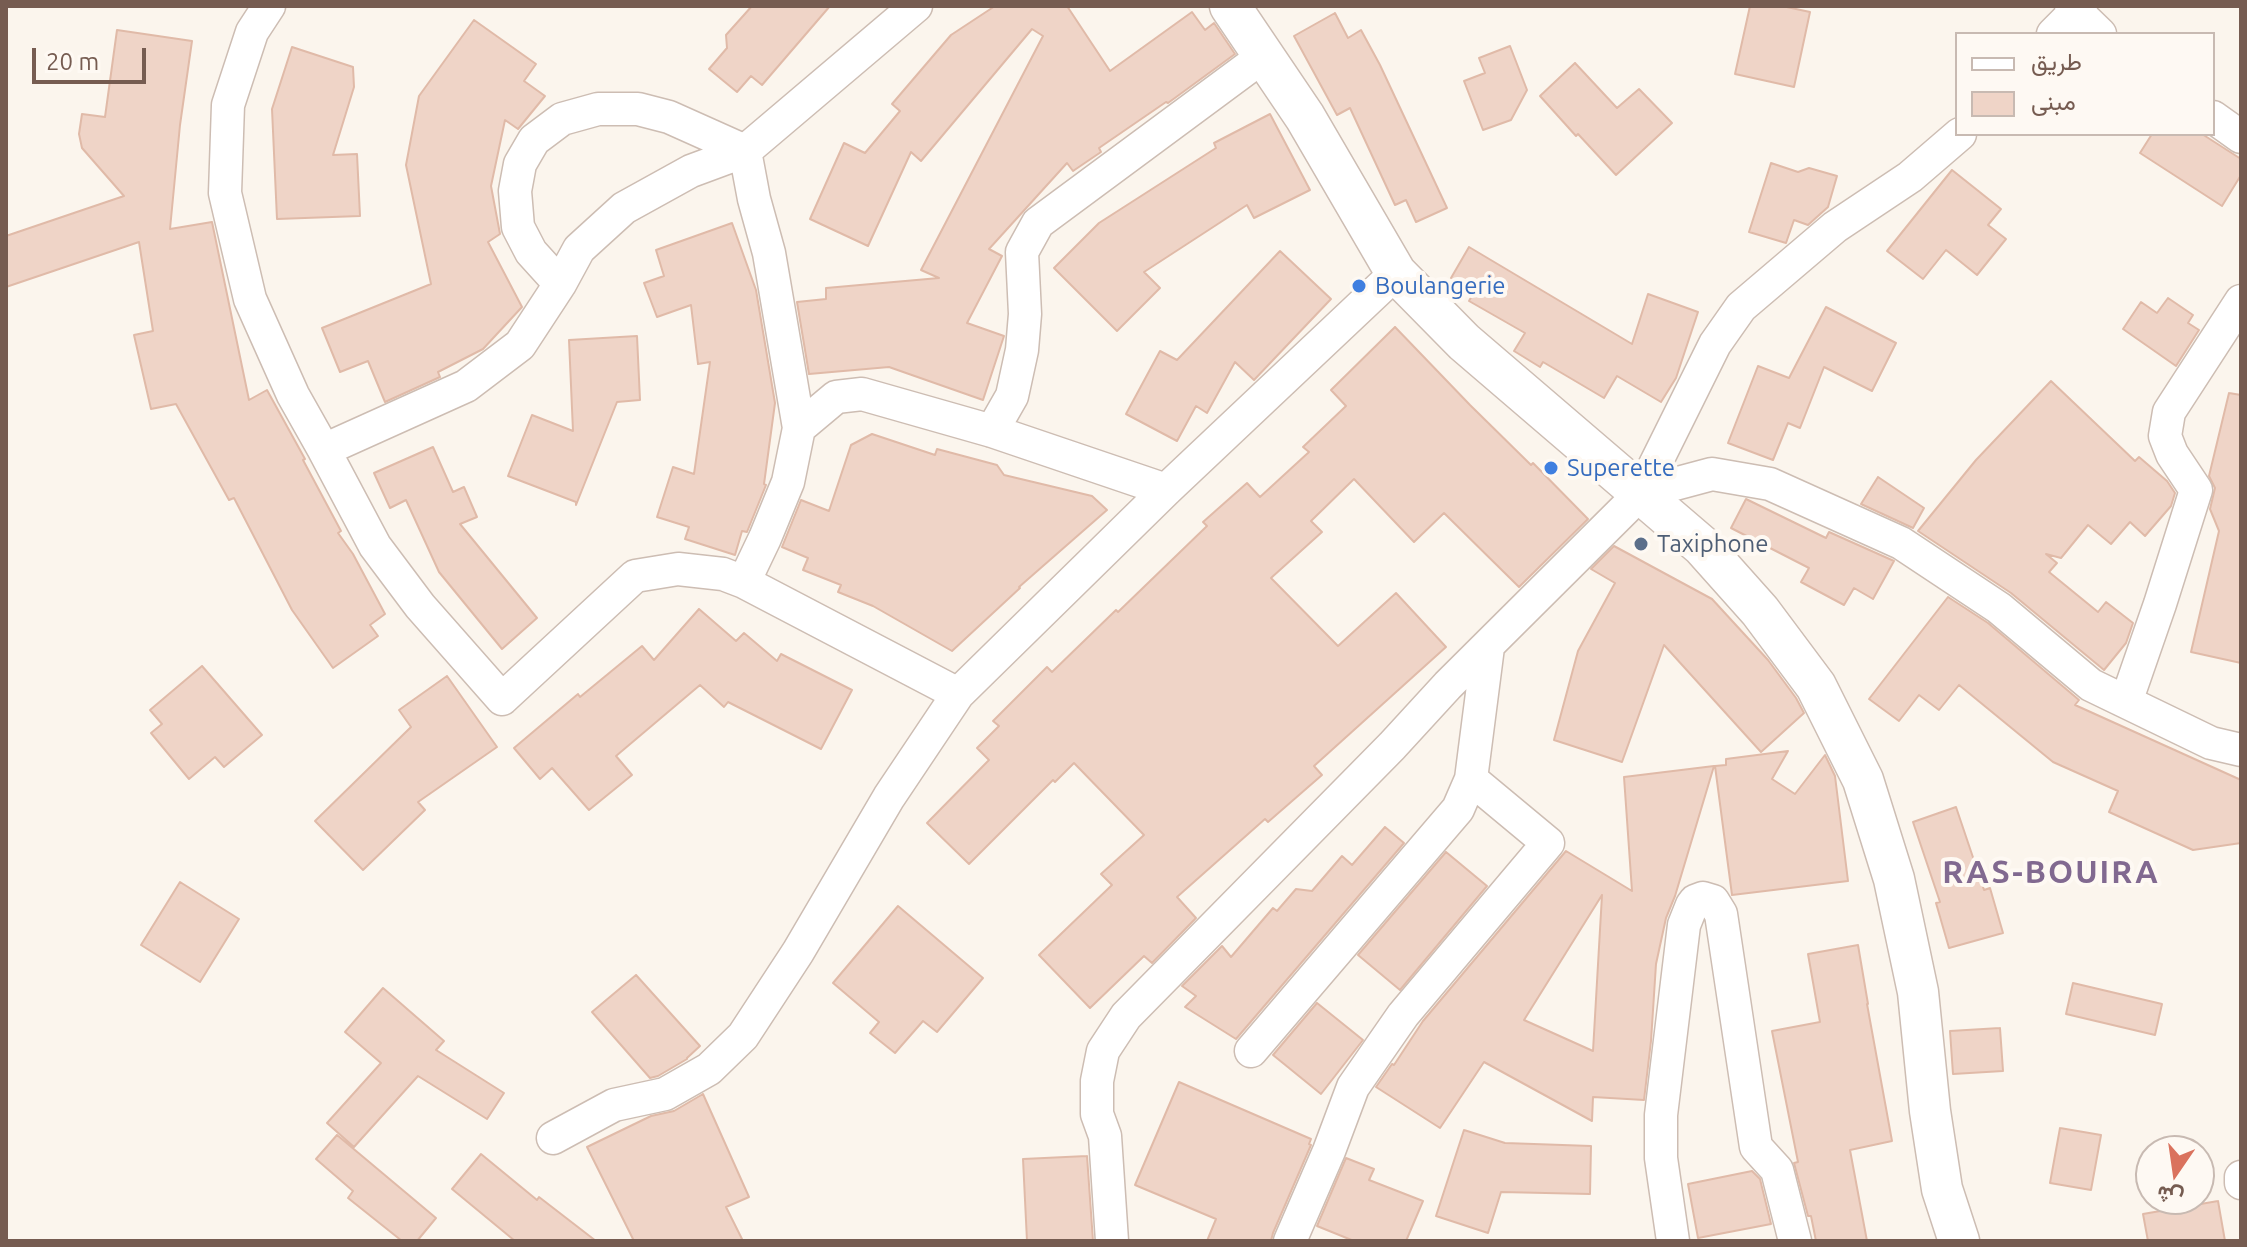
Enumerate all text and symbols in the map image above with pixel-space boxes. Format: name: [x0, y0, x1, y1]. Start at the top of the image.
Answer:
scale bar: [36, 32, 150, 82]
legend: [1955, 32, 2215, 136]
text: 20 m: [46, 48, 99, 75]
text: طريق: [2031, 48, 2082, 75]
text: مبنى: [2031, 88, 2076, 115]
place label: Boulangerie: [1375, 272, 1506, 300]
marker: Boulangerie: [1350, 277, 1368, 295]
place label: Superette: [1567, 454, 1675, 482]
marker: Superette: [1542, 459, 1560, 477]
place label: Taxiphone: [1657, 530, 1768, 558]
marker: Taxiphone: [1632, 535, 1650, 553]
district label: RAS-BOUIRA: [1942, 853, 2160, 891]
north arrow: [2135, 1135, 2215, 1215]
text: ش: [2154, 1182, 2186, 1212]

